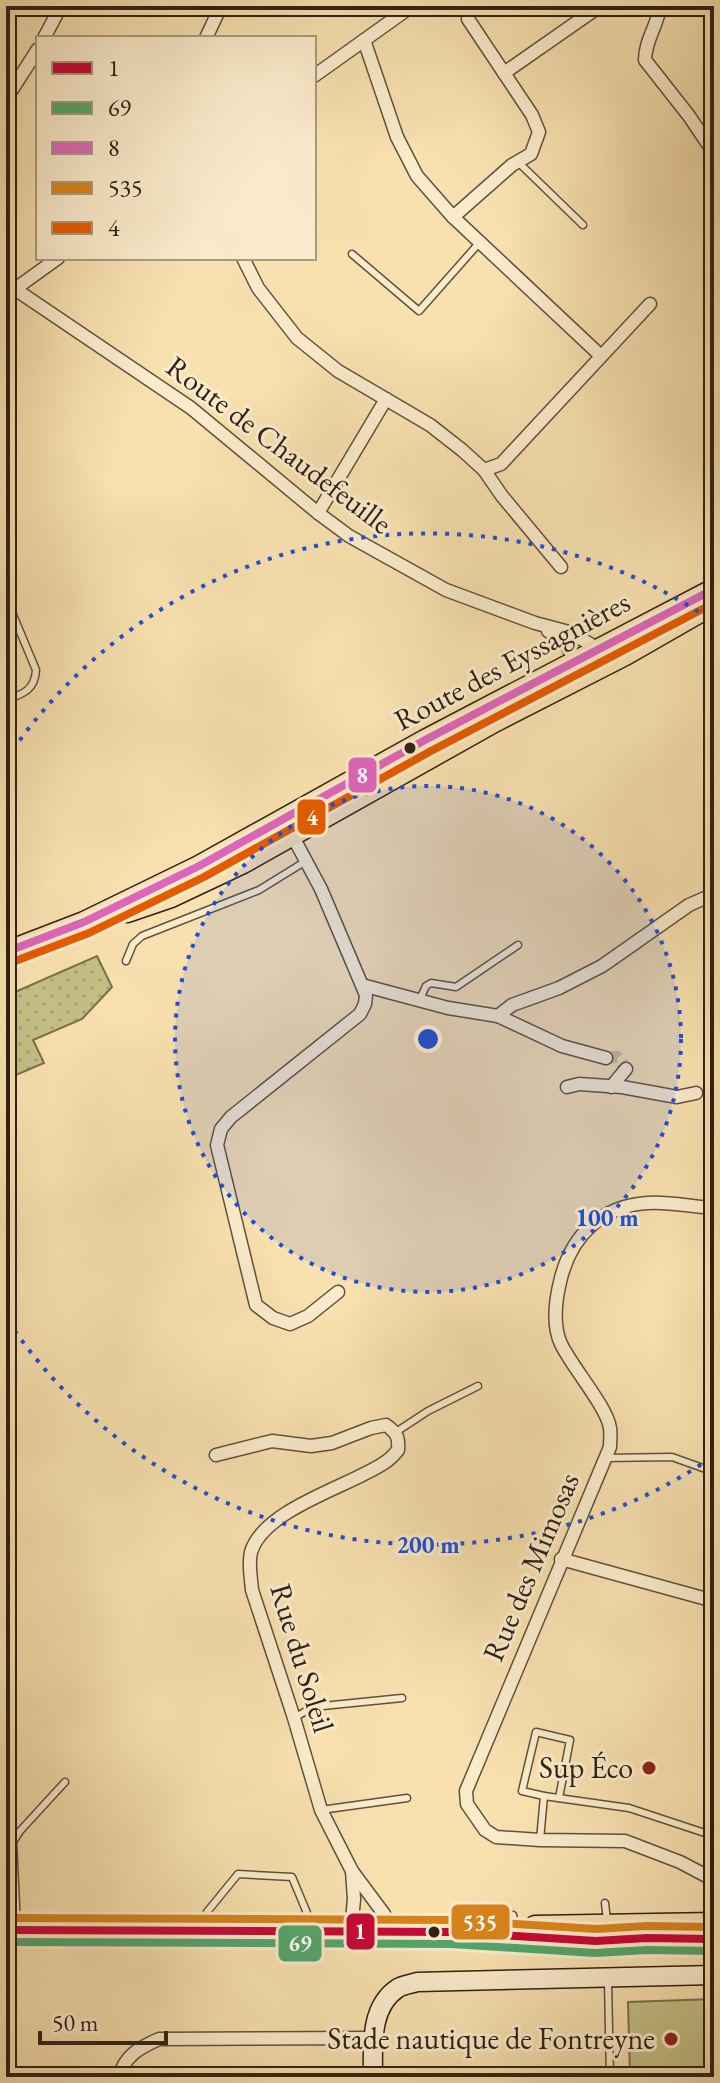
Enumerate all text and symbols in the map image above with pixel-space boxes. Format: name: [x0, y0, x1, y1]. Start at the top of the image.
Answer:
legend: [36, 36, 316, 260]
text: 1: [108, 52, 120, 83]
text: 69: [108, 92, 132, 123]
text: 8: [108, 132, 120, 163]
text: 535: [108, 172, 143, 203]
text: 4: [108, 212, 120, 243]
street label: Route de Chaudefeuille: [158, 347, 400, 542]
street label: Route des Eyssagnières: [387, 582, 636, 739]
unlabelled marker: [402, 740, 418, 756]
line badge: 8: [347, 756, 378, 794]
text: 8: [356, 761, 368, 790]
line badge: 4: [296, 798, 327, 836]
text: 4: [306, 803, 318, 832]
centre of rings: [414, 1025, 442, 1053]
text: 100 m: [575, 1202, 639, 1233]
street label: Rue des Mimosas: [473, 1466, 588, 1667]
text: 200 m: [396, 1529, 460, 1560]
street label: Rue du Soleil: [261, 1579, 344, 1737]
place label: Sup Éco: [539, 1748, 633, 1787]
marker: Sup Éco: [640, 1759, 658, 1777]
line badge: 535: [450, 1903, 511, 1941]
text: 535: [463, 1908, 497, 1937]
line badge: 1: [345, 1912, 376, 1951]
text: 1: [354, 1917, 366, 1946]
line badge: 69: [277, 1924, 323, 1963]
unlabelled marker: [426, 1924, 442, 1940]
text: 69: [288, 1929, 312, 1958]
scale bar: [40, 1995, 166, 2045]
text: 50 m: [52, 2007, 99, 2038]
place label: Stade nautique de Fontreyne: [327, 2019, 655, 2058]
marker: Stade nautique de Fontreyne: [662, 2030, 680, 2048]

